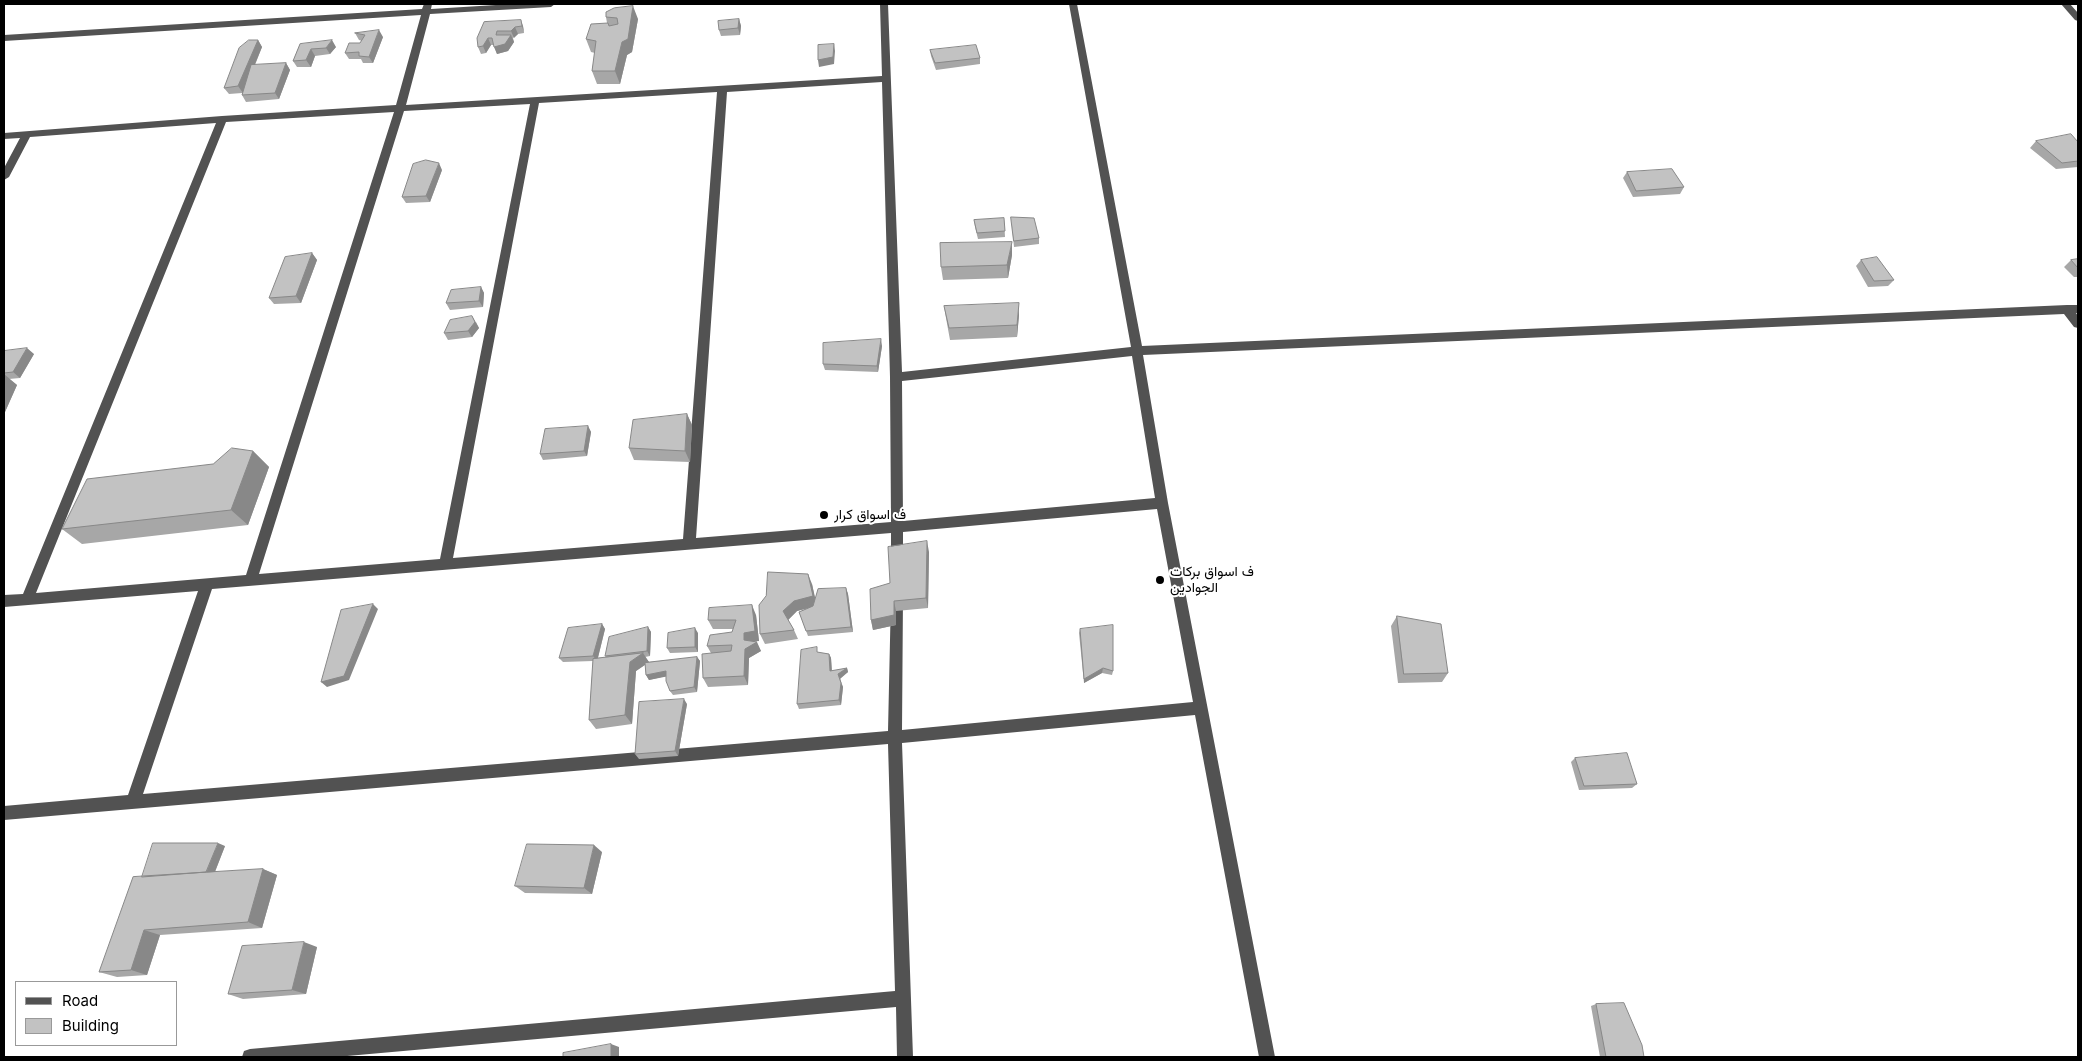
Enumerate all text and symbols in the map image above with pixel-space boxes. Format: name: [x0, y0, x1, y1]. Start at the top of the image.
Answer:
place label: ف اسواق كرار: [834, 507, 906, 523]
marker: ف اسواق كرار: [818, 509, 830, 521]
place label: ف اسواق بركات الجوادين: [1170, 564, 1254, 596]
marker: ف اسواق بركات الجوادين: [1154, 574, 1166, 586]
legend: [15, 981, 178, 1046]
text: Road: [62, 991, 98, 1010]
text: Building: [62, 1016, 119, 1035]

